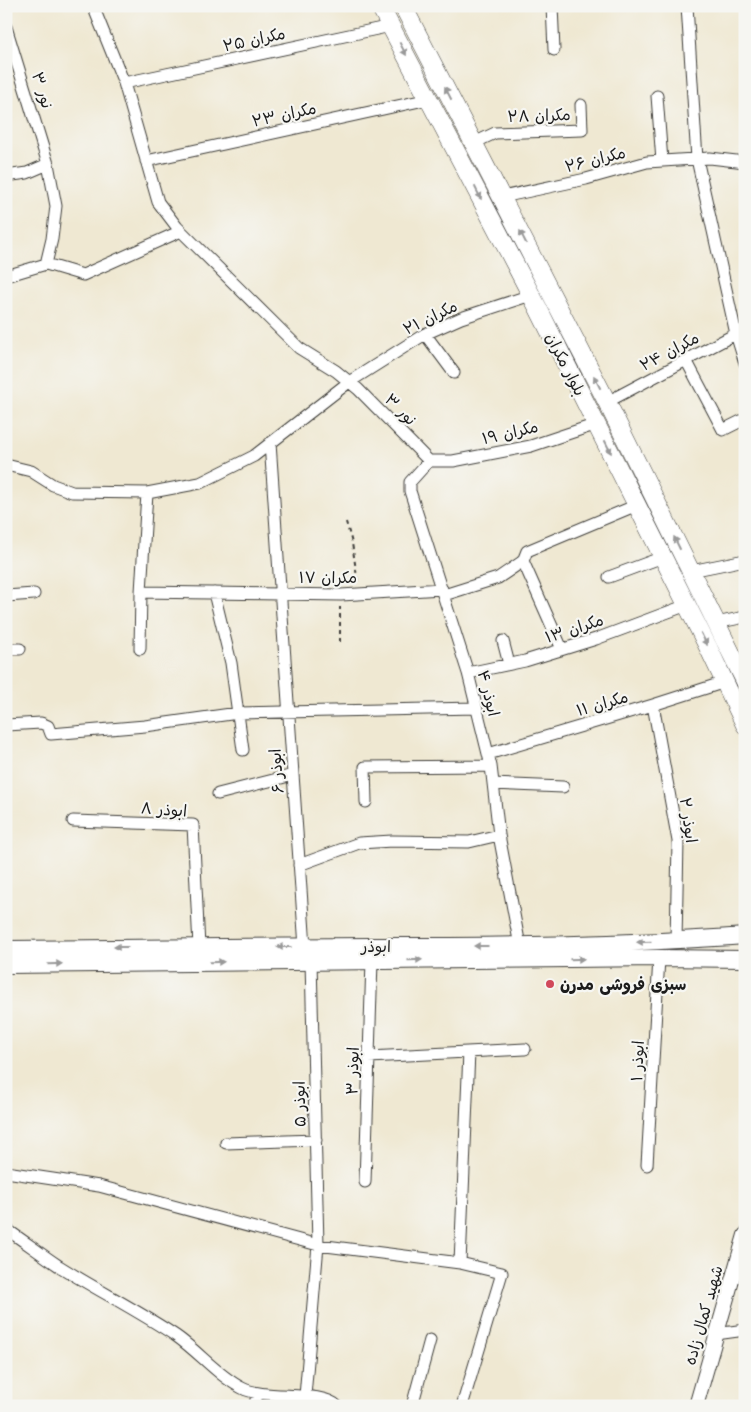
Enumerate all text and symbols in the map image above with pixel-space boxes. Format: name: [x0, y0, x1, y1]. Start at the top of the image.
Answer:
street label: مکران ۲۵: [221, 25, 287, 55]
one-way arrow: [399, 42, 407, 56]
street label: نور ۳: [27, 70, 56, 111]
one-way arrow: [444, 86, 452, 100]
street label: مکران ۲۳: [250, 99, 318, 131]
street label: مکران ۲۸: [507, 106, 571, 126]
street label: مکران ۲۶: [563, 144, 627, 176]
one-way arrow: [474, 186, 482, 200]
one-way arrow: [519, 230, 527, 245]
street label: مکران ۲۱: [400, 297, 460, 339]
street label: مکران ۲۴: [637, 329, 702, 375]
street label: بلوار مکران: [541, 330, 589, 399]
one-way arrow: [593, 375, 601, 389]
street label: نور ۳: [380, 390, 420, 430]
street label: مکران ۱۹: [480, 418, 540, 448]
one-way arrow: [604, 440, 612, 454]
one-way arrow: [673, 536, 681, 550]
street label: مکران ۱۷: [299, 569, 357, 587]
street label: مکران ۱۳: [543, 611, 606, 647]
one-way arrow: [700, 632, 708, 646]
street label: ابوذر ۴: [473, 668, 502, 718]
street label: مکران ۱۱: [574, 688, 630, 720]
street label: ابوذر ۶: [266, 748, 289, 794]
street label: ابوذر ۲: [675, 796, 700, 844]
street label: ابوذر ۸: [140, 799, 188, 822]
street label: ابوذر: [359, 938, 391, 957]
one-way arrow: [635, 938, 651, 946]
one-way arrow: [473, 942, 489, 950]
one-way arrow: [276, 943, 292, 951]
one-way arrow: [113, 944, 129, 952]
one-way arrow: [570, 955, 586, 963]
one-way arrow: [407, 956, 423, 964]
one-way arrow: [210, 958, 226, 966]
one-way arrow: [47, 960, 63, 968]
place label: سبزی فروشی مدرن: [560, 976, 686, 995]
marker: سبزی فروشی مدرن: [544, 978, 556, 990]
street label: ابوذر ۱: [628, 1040, 649, 1082]
street label: ابوذر ۳: [343, 1047, 364, 1095]
street label: ابوذر ۵: [291, 1081, 310, 1127]
street label: شهید کمال زاده: [681, 1263, 727, 1367]

